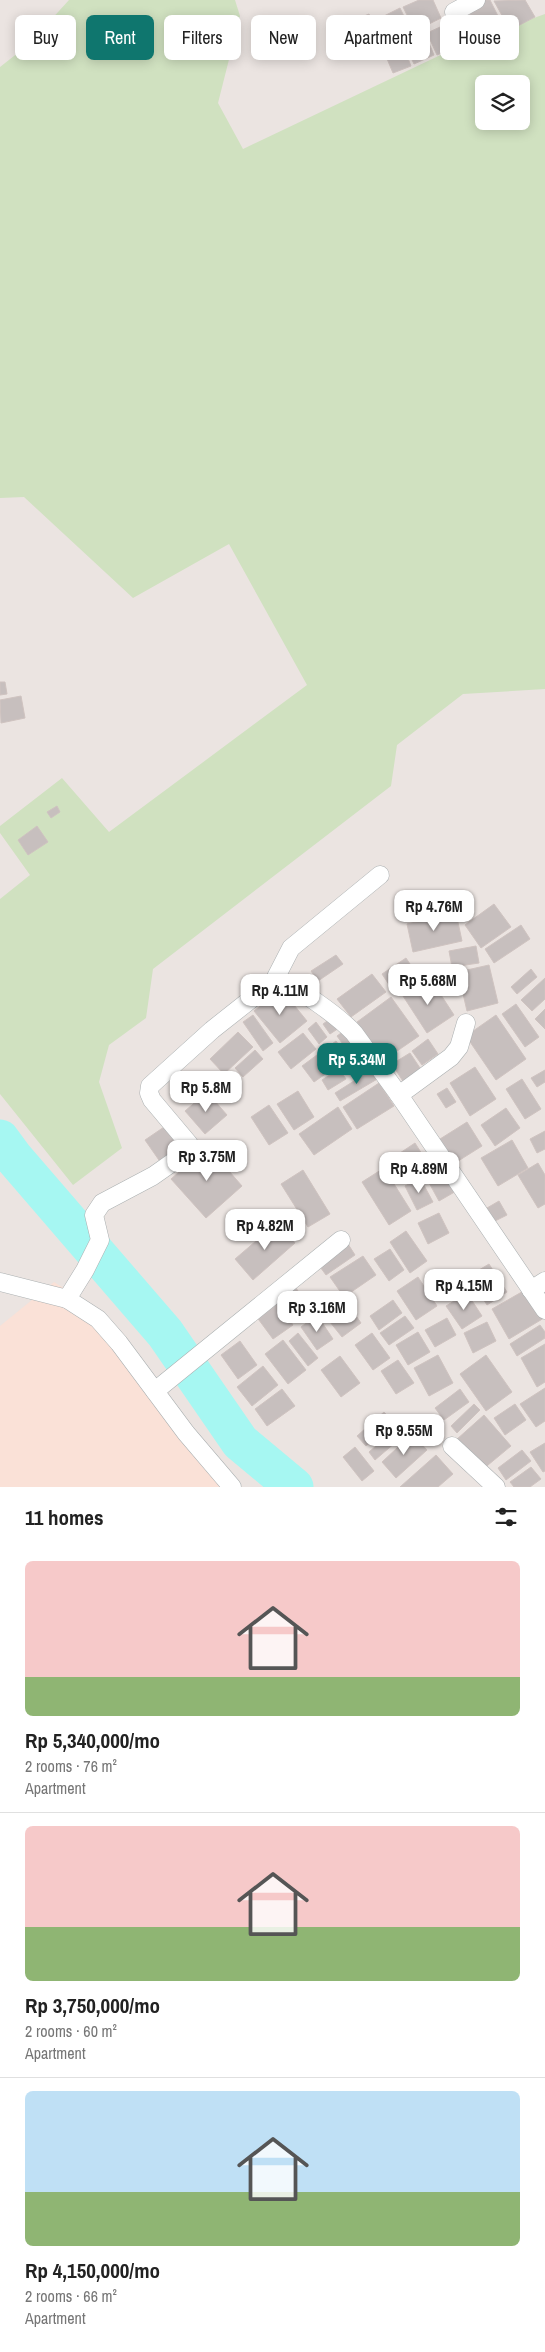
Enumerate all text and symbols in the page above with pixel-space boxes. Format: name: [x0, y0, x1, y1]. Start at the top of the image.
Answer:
chip: Buy: [15, 15, 76, 60]
chip: Rent: [86, 15, 154, 60]
chip: Filters: [164, 15, 241, 60]
chip: New: [251, 15, 316, 60]
chip: Apartment: [326, 15, 430, 60]
chip: House: [440, 15, 519, 60]
map controls: [475, 75, 530, 130]
button: layers: [475, 75, 530, 130]
pin: Rp 4.76M: [382, 890, 486, 932]
text: Rp 4.76M: [405, 895, 463, 917]
pin: Rp 5.68M: [376, 964, 480, 1006]
text: Rp 5.68M: [399, 969, 457, 991]
pin: Rp 4.11M: [228, 974, 332, 1016]
text: Rp 4.11M: [252, 979, 308, 1001]
pin: Rp 5.34M: [305, 1042, 409, 1085]
text: Rp 5.34M: [328, 1048, 386, 1070]
pin: Rp 5.8M: [160, 1070, 252, 1113]
text: Rp 5.8M: [181, 1076, 231, 1098]
pin: Rp 3.75M: [155, 1140, 259, 1182]
text: Rp 3.75M: [178, 1145, 236, 1167]
pin: Rp 4.89M: [367, 1152, 471, 1194]
text: Rp 4.89M: [390, 1157, 448, 1179]
pin: Rp 4.82M: [213, 1208, 317, 1251]
text: Rp 4.82M: [236, 1214, 294, 1236]
pin: Rp 4.15M: [412, 1268, 516, 1311]
text: Rp 4.15M: [435, 1274, 493, 1296]
pin: Rp 3.16M: [265, 1290, 369, 1333]
text: Rp 3.16M: [288, 1296, 346, 1318]
pin: Rp 9.55M: [352, 1414, 456, 1456]
text: Rp 9.55M: [375, 1419, 433, 1441]
text: 11 homes: [25, 1503, 104, 1532]
icon: filters: [492, 1503, 520, 1531]
icon: home: [228, 1593, 318, 1683]
text: Rp 5,340,000/mo: [25, 1726, 160, 1755]
text: 2 rooms · 76 m²: [25, 1755, 117, 1777]
text: Apartment: [25, 1777, 86, 1799]
icon: home: [228, 1859, 318, 1949]
text: Rp 3,750,000/mo: [25, 1991, 160, 2020]
text: 2 rooms · 60 m²: [25, 2020, 117, 2042]
text: Apartment: [25, 2042, 86, 2064]
icon: home: [228, 2124, 318, 2214]
text: Rp 4,150,000/mo: [25, 2256, 160, 2285]
text: 2 rooms · 66 m²: [25, 2285, 117, 2307]
text: Apartment: [25, 2307, 86, 2329]

